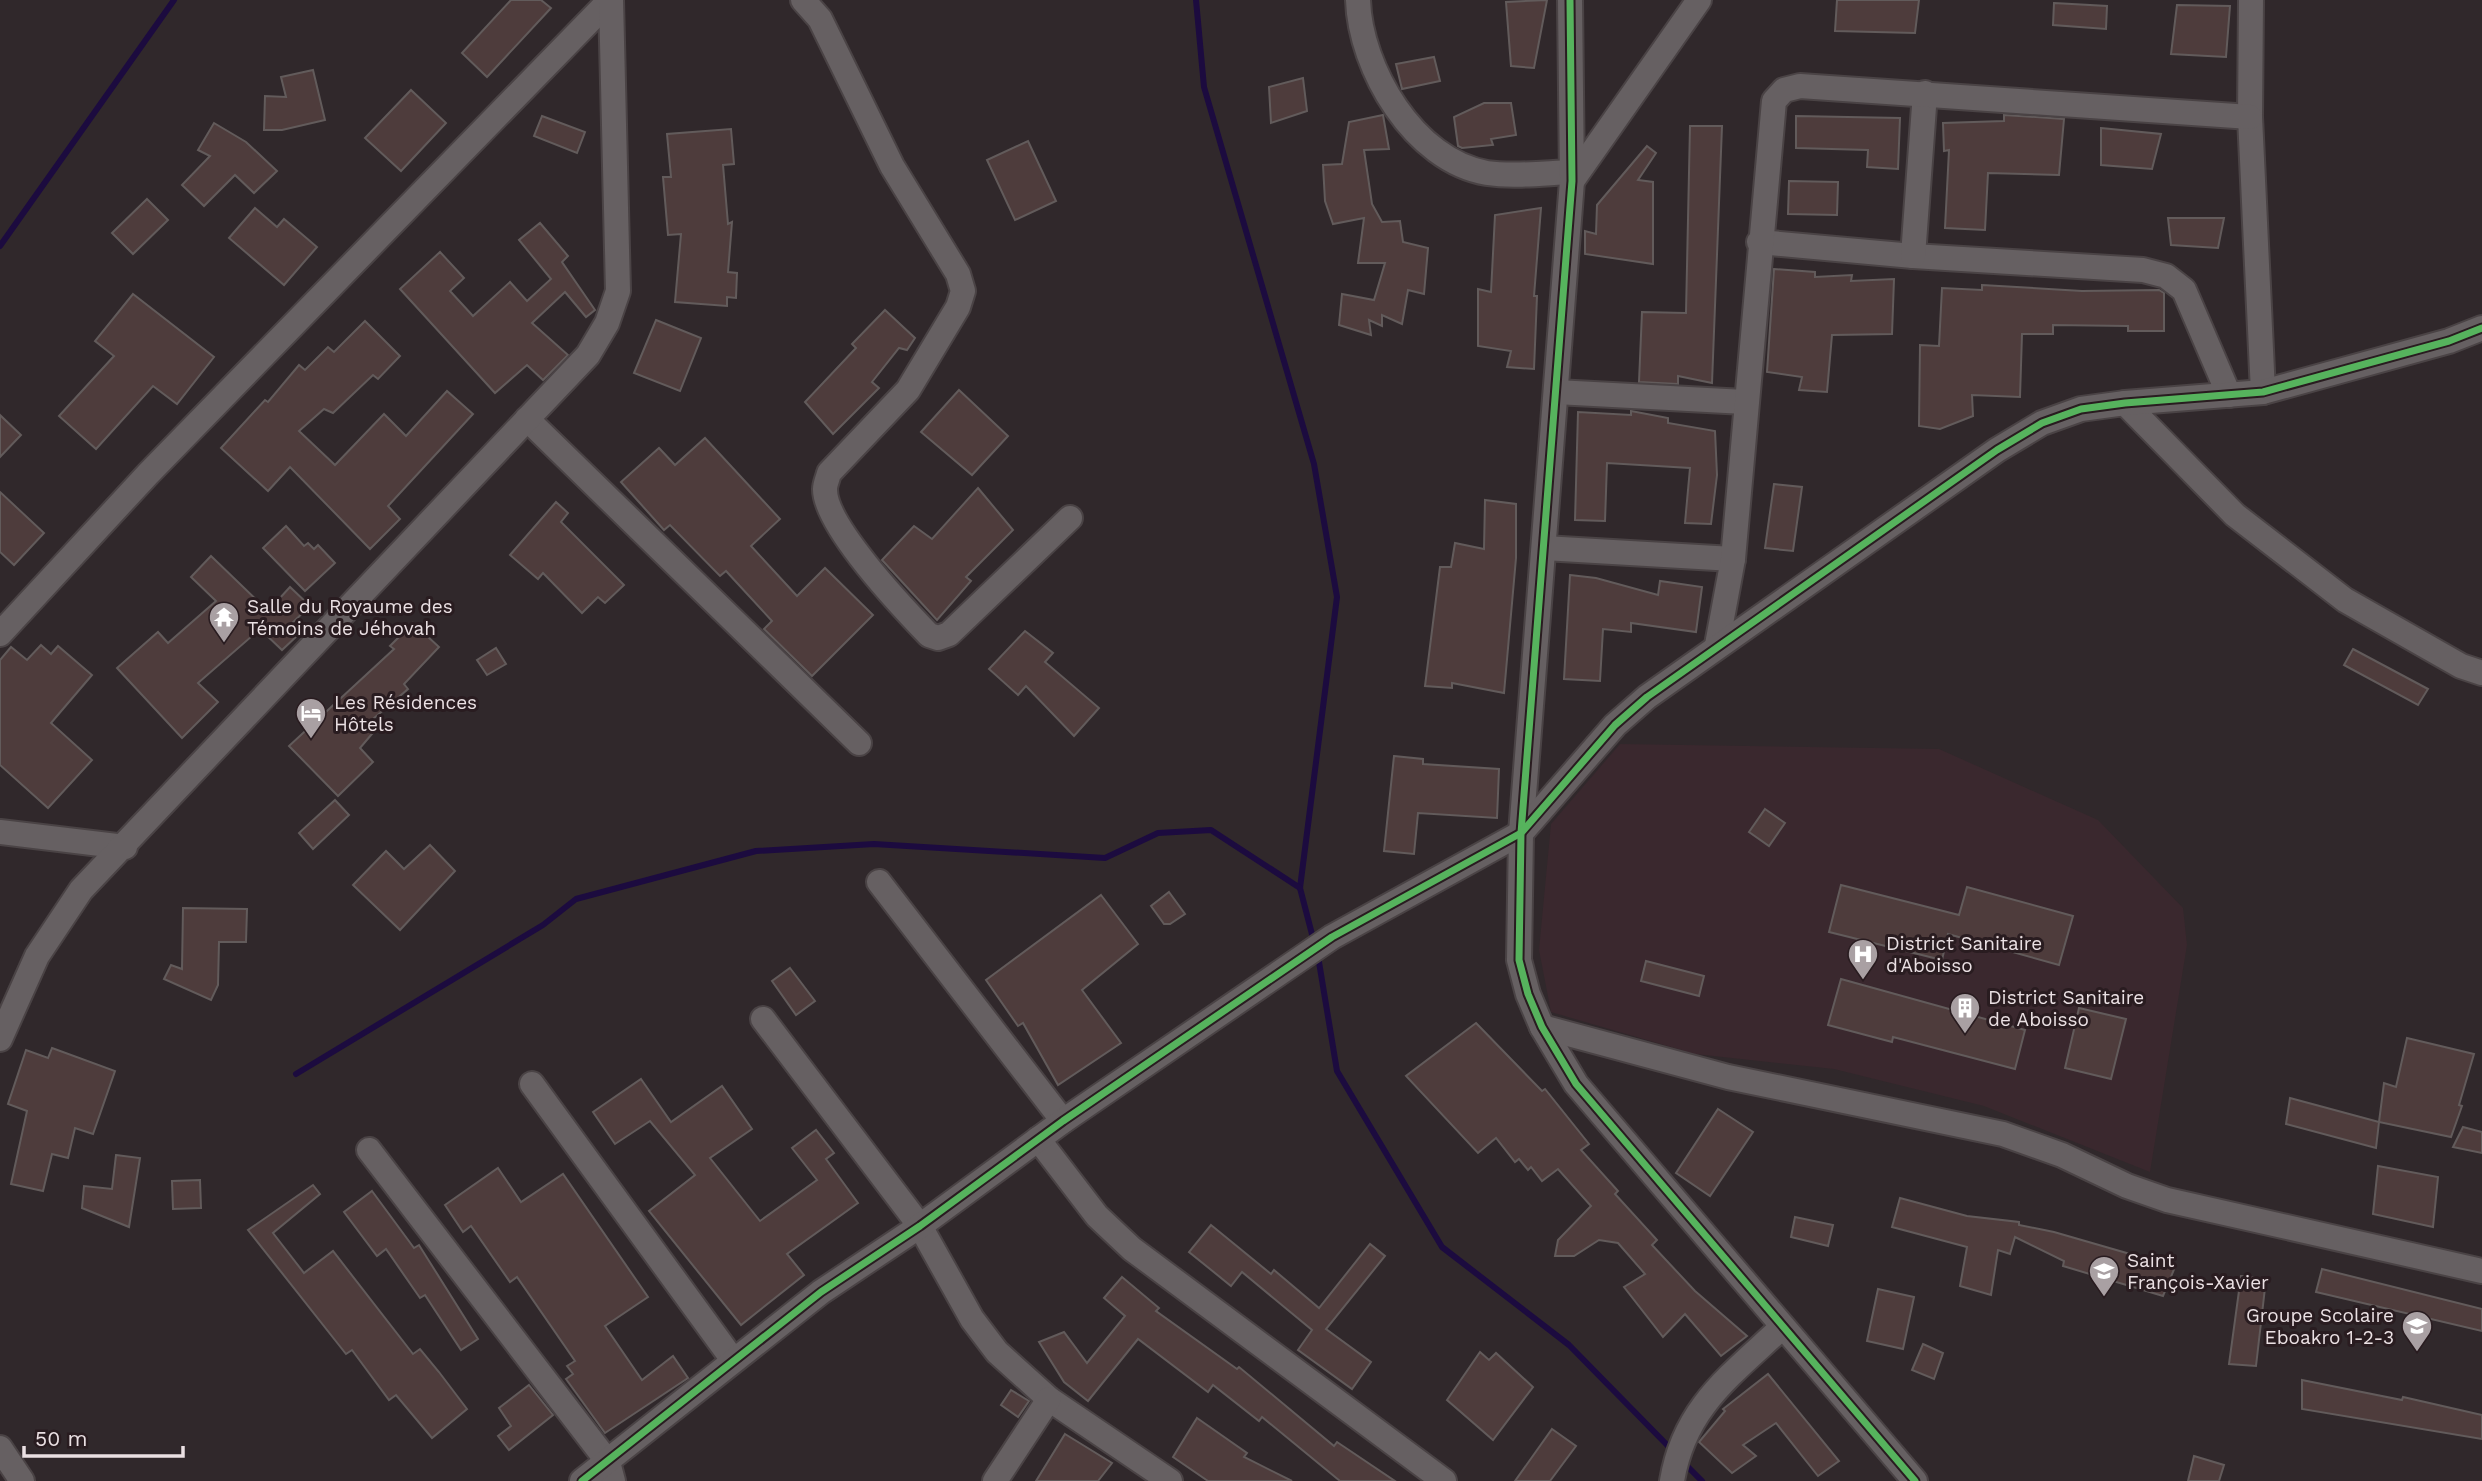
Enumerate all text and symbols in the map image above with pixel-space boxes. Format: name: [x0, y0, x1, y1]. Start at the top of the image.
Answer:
place label: Salle du Royaume des Témoins de Jéhovah: [247, 595, 453, 640]
temple icon: Salle du Royaume des Témoins de Jéhovah: [207, 600, 241, 644]
place label: Les Résidences Hôtels: [334, 691, 477, 736]
hotel icon: Les Résidences Hôtels: [294, 696, 328, 740]
place label: District Sanitaire d'Aboisso: [1886, 932, 2042, 977]
hospital icon: District Sanitaire d'Aboisso: [1846, 937, 1880, 981]
place label: District Sanitaire de Aboisso: [1988, 986, 2144, 1031]
building icon: District Sanitaire de Aboisso: [1948, 991, 1982, 1035]
place label: Saint François-Xavier: [2127, 1249, 2269, 1294]
school or university icon: Saint François-Xavier: [2087, 1254, 2121, 1298]
place label: Groupe Scolaire Eboakro 1-2-3: [2246, 1304, 2394, 1349]
school or university icon: Groupe Scolaire Eboakro 1-2-3: [2400, 1309, 2434, 1353]
scale bar: [24, 1414, 184, 1458]
text: 50 m: [35, 1426, 87, 1451]

